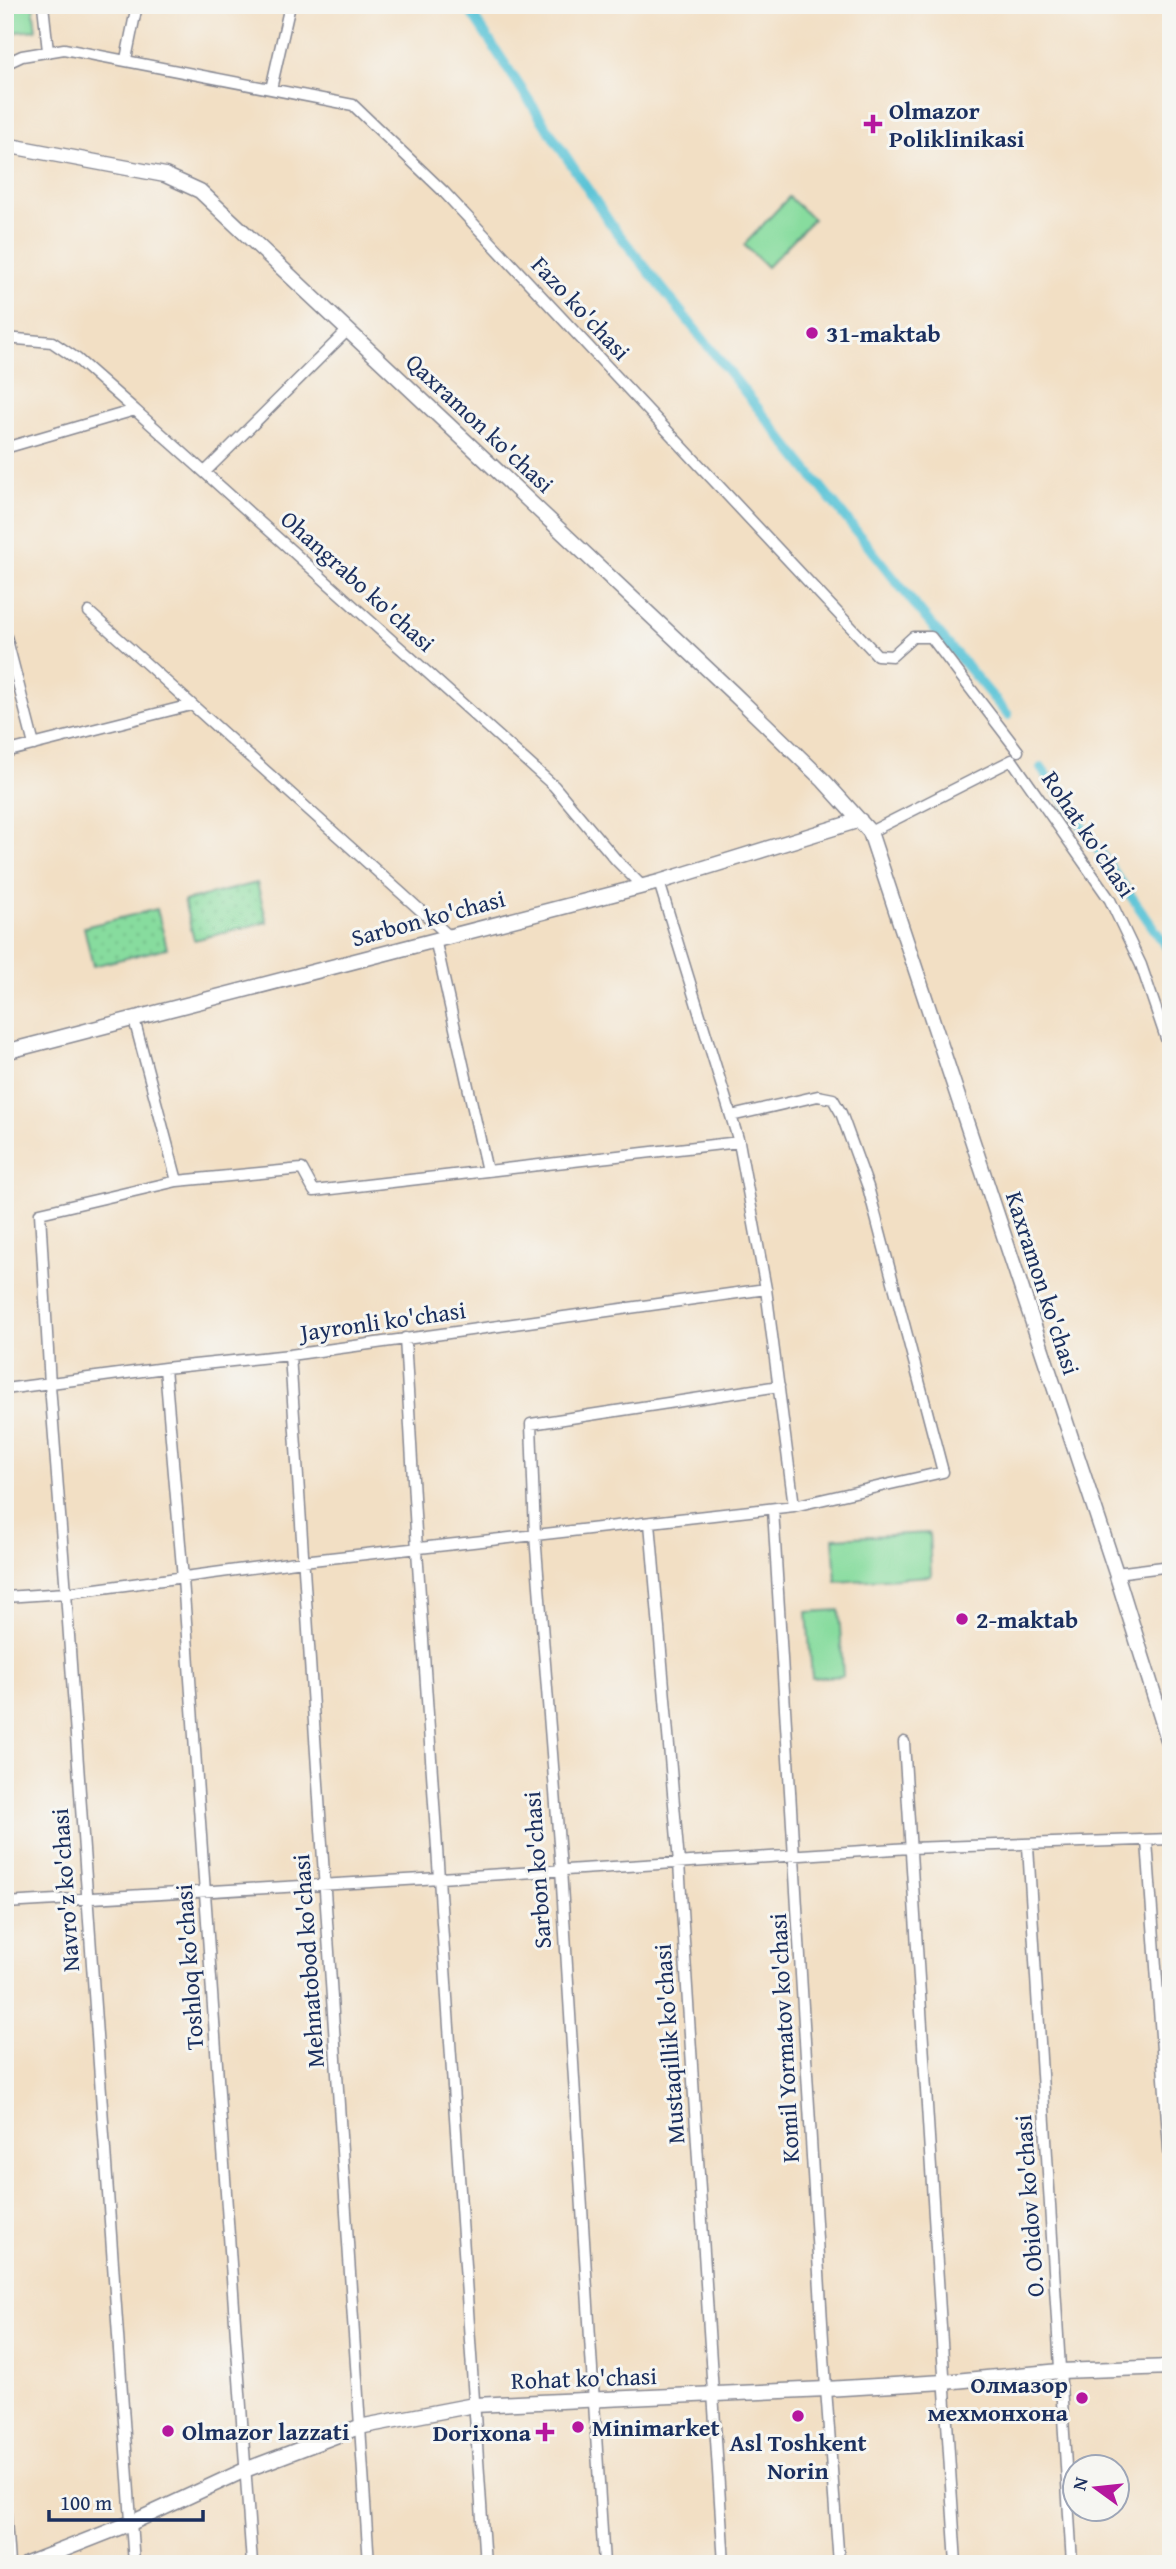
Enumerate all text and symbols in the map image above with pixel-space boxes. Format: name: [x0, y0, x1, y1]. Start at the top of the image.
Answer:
place label: Olmazor Poliklinikasi: [889, 93, 1024, 156]
marker: Olmazor Poliklinikasi: [863, 114, 883, 134]
street label: Fazo ko'chasi: [523, 248, 639, 368]
place label: 31-maktab: [826, 316, 941, 351]
marker: 31-maktab: [804, 325, 820, 341]
street label: Qaxramon ko'chasi: [398, 345, 562, 501]
street label: Ohangrabo ko'chasi: [273, 502, 443, 660]
street label: Rohat ko'chasi: [1034, 764, 1145, 905]
street label: Sarbon ko'chasi: [347, 881, 509, 955]
street label: Kaxramon ko'chasi: [997, 1187, 1089, 1379]
street label: Jayronli ko'chasi: [295, 1292, 468, 1350]
place label: 2-maktab: [976, 1602, 1078, 1637]
marker: 2-maktab: [954, 1611, 970, 1627]
street label: Sarbon ko'chasi: [514, 1790, 560, 1950]
street label: Navro'z ko'chasi: [42, 1807, 88, 1973]
street label: Mehnatobod ko'chasi: [283, 1853, 333, 2069]
street label: Toshloq ko'chasi: [166, 1883, 212, 2051]
street label: Komil Yormatov ko'chasi: [760, 1912, 808, 2164]
street label: Mustaqillik ko'chasi: [645, 1942, 693, 2145]
street label: O. Obidov ko'chasi: [1005, 2113, 1053, 2298]
street label: Rohat ko'chasi: [510, 2358, 658, 2398]
place label: Олмазор мехмонхона: [927, 2367, 1069, 2430]
marker: Олмазор мехмонхона: [1074, 2390, 1090, 2406]
marker: Asl Toshkent Norin: [790, 2408, 806, 2424]
place label: Minimarket: [592, 2410, 720, 2445]
place label: Olmazor lazzati: [182, 2414, 349, 2449]
place label: Dorixona: [433, 2415, 532, 2450]
marker: Minimarket: [570, 2419, 586, 2435]
marker: Olmazor lazzati: [160, 2423, 176, 2439]
marker: Dorixona: [537, 2424, 553, 2440]
place label: Asl Toshkent Norin: [729, 2425, 867, 2488]
north arrow: [1060, 2454, 1130, 2524]
text: N: [1064, 2474, 1095, 2493]
scale bar: [49, 2478, 203, 2522]
text: 100 m: [60, 2487, 112, 2518]

